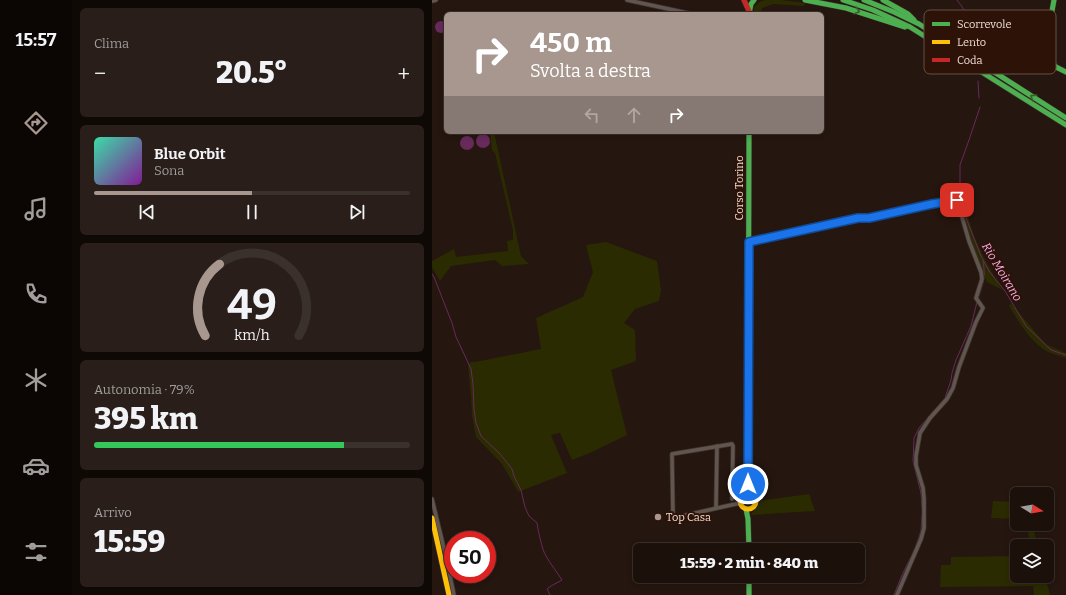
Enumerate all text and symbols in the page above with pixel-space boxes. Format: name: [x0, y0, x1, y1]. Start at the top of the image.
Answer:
one-way arrow: [853, 6, 860, 15]
legend: [924, 10, 1056, 74]
text: Scorrevole: [957, 18, 1011, 31]
text: 450 m: [530, 26, 612, 59]
icon: right: [464, 28, 516, 80]
text: 15:57: [16, 29, 57, 51]
text: Clima: [94, 36, 129, 51]
text: Lento: [957, 36, 986, 49]
text: Coda: [957, 54, 983, 67]
text: 20.5°: [216, 55, 288, 91]
text: −: [94, 60, 106, 87]
text: +: [397, 60, 410, 87]
text: Svolta a destra: [530, 60, 651, 82]
one-way arrow: [1030, 94, 1037, 101]
icon: left: [581, 104, 603, 126]
icon: ahead: [623, 104, 645, 126]
icon: right: [665, 104, 687, 126]
icon: directions: [22, 109, 50, 137]
text: Blue Orbit: [154, 145, 226, 163]
street label: Corso Torino: [733, 155, 746, 221]
text: Sona: [154, 163, 184, 178]
pin: [940, 183, 974, 217]
icon: arrive: [946, 189, 968, 211]
icon: music: [22, 195, 50, 223]
icon: previous: [136, 201, 158, 223]
icon: pause: [241, 201, 263, 223]
icon: next: [346, 201, 368, 223]
water label: Rio Moirano: [979, 240, 1025, 304]
text: 49: [227, 279, 277, 329]
icon: phone: [22, 280, 50, 308]
text: km/h: [234, 326, 270, 343]
icon: climate: [22, 366, 50, 394]
text: Autonomia · 79%: [94, 382, 195, 397]
text: 395 km: [94, 401, 197, 437]
icon: car: [22, 452, 50, 480]
position arrow: [727, 463, 769, 505]
north arrow: [1010, 487, 1054, 531]
map controls: [1010, 487, 1054, 583]
text: Arrivo: [94, 505, 132, 520]
place label: Top Casa: [666, 511, 711, 524]
marker: Top Casa: [653, 512, 663, 522]
text: 15:59: [94, 524, 165, 560]
speed limit sign: 50: [444, 531, 496, 583]
icon: filters: [22, 538, 50, 566]
button: layers: [1010, 539, 1054, 583]
text: 15:59 · 2 min · 840 m: [680, 554, 818, 572]

